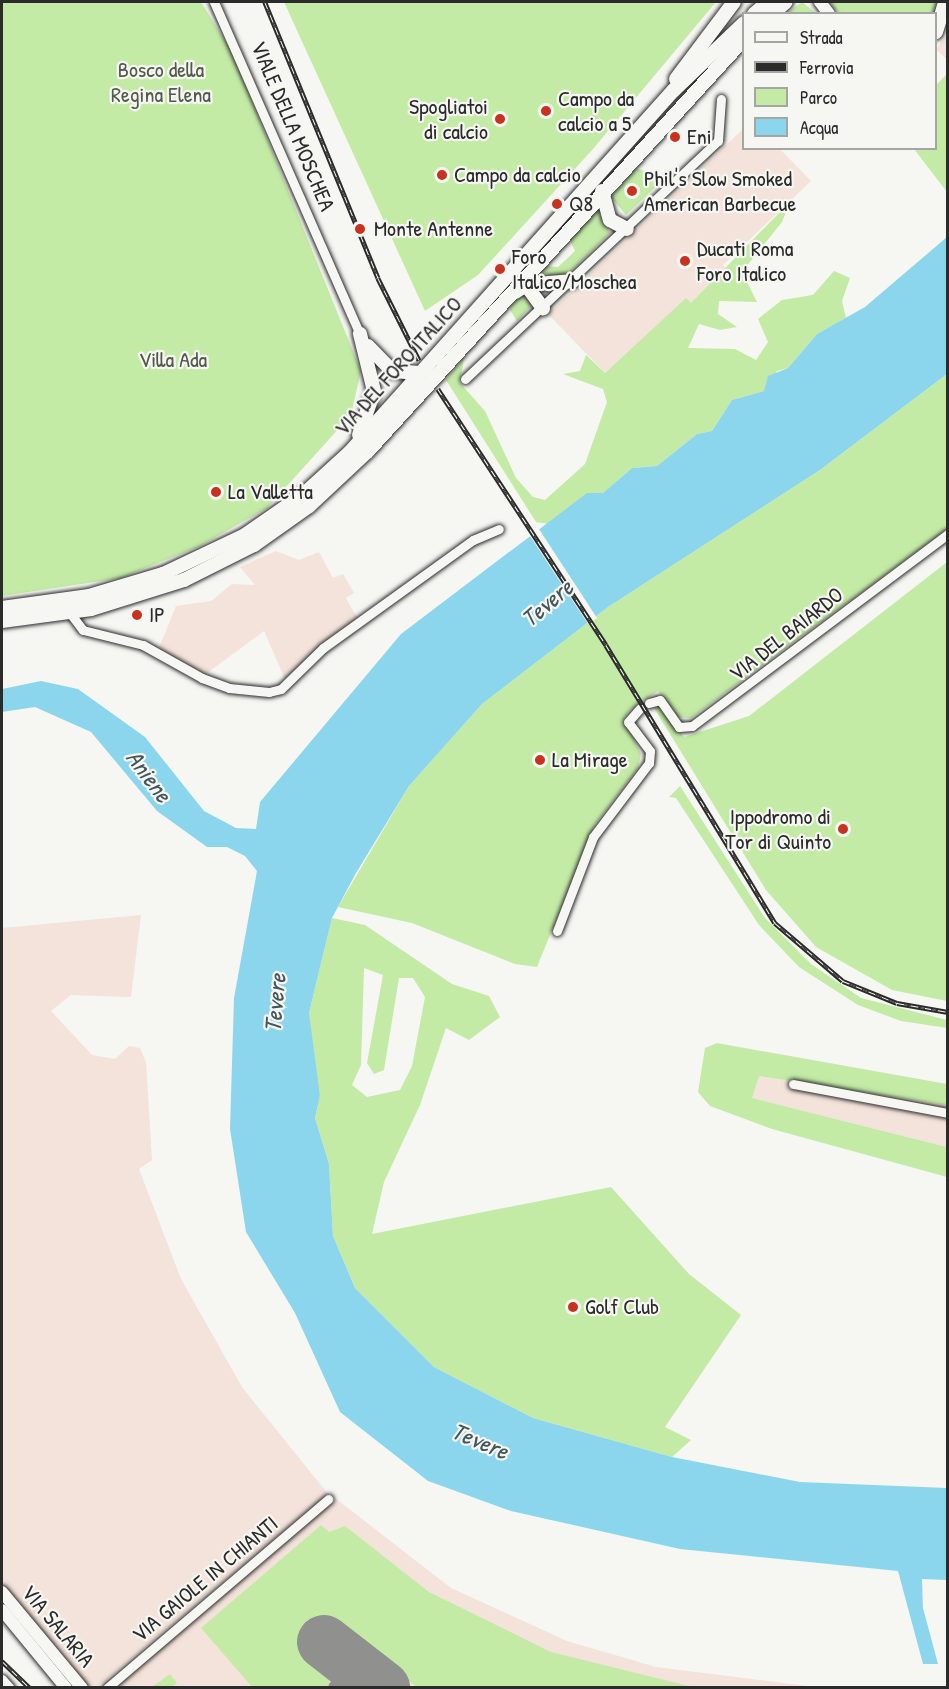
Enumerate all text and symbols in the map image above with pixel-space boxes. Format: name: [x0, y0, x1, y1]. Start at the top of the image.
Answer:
legend: [742, 12, 937, 150]
text: Strada: [800, 25, 843, 50]
street label: VIALE DELLA MOSCHEA: [245, 37, 341, 215]
text: Ferrovia: [800, 55, 853, 80]
park label: Bosco della Regina Elena: [111, 56, 211, 107]
place label: Campo da calcio a 5: [558, 85, 634, 136]
text: Parco: [800, 85, 837, 110]
place label: Spogliatoi di calcio: [409, 93, 488, 144]
marker: Campo da calcio a 5: [539, 104, 553, 118]
marker: Spogliatoi di calcio: [493, 112, 507, 126]
text: Acqua: [800, 115, 838, 140]
place label: Eni: [687, 124, 712, 150]
marker: Eni: [668, 130, 682, 144]
place label: Campo da calcio: [454, 162, 581, 188]
place label: Phil's Slow Smoked American Barbecue: [644, 165, 796, 216]
marker: Campo da calcio: [435, 168, 449, 182]
marker: Phil's Slow Smoked American Barbecue: [625, 184, 639, 198]
place label: Q8: [569, 191, 593, 217]
marker: Q8: [550, 197, 564, 211]
place label: Monte Antenne: [374, 216, 493, 242]
marker: Monte Antenne: [351, 220, 369, 238]
place label: Ducati Roma Foro Italico: [697, 235, 793, 286]
place label: Foro Italico/Moschea: [512, 243, 636, 294]
marker: Ducati Roma Foro Italico: [678, 254, 692, 268]
marker: Foro Italico/Moschea: [493, 262, 507, 276]
street label: VIA DEL FORO ITALICO: [329, 291, 467, 441]
park label: Villa Ada: [139, 347, 207, 373]
place label: La Valletta: [228, 479, 313, 505]
marker: La Valletta: [209, 485, 223, 499]
water label: Tevere: [515, 573, 579, 633]
street label: VIA DEL BAIARDO: [724, 581, 848, 687]
place label: IP: [149, 602, 165, 628]
marker: IP: [130, 608, 144, 622]
water label: Aniene: [120, 744, 178, 808]
place label: La Mirage: [552, 747, 628, 773]
marker: La Mirage: [533, 753, 547, 767]
place label: Ippodromo di Tor di Quinto: [725, 803, 831, 854]
marker: Ippodromo di Tor di Quinto: [836, 822, 850, 836]
water label: Tevere: [258, 972, 292, 1034]
place label: Golf Club: [585, 1294, 659, 1320]
marker: Golf Club: [566, 1300, 580, 1314]
water label: Tevere: [447, 1416, 513, 1466]
street label: VIA GAIOLE IN CHIANTI: [127, 1510, 283, 1648]
street label: VIA SALARIA: [16, 1580, 100, 1672]

